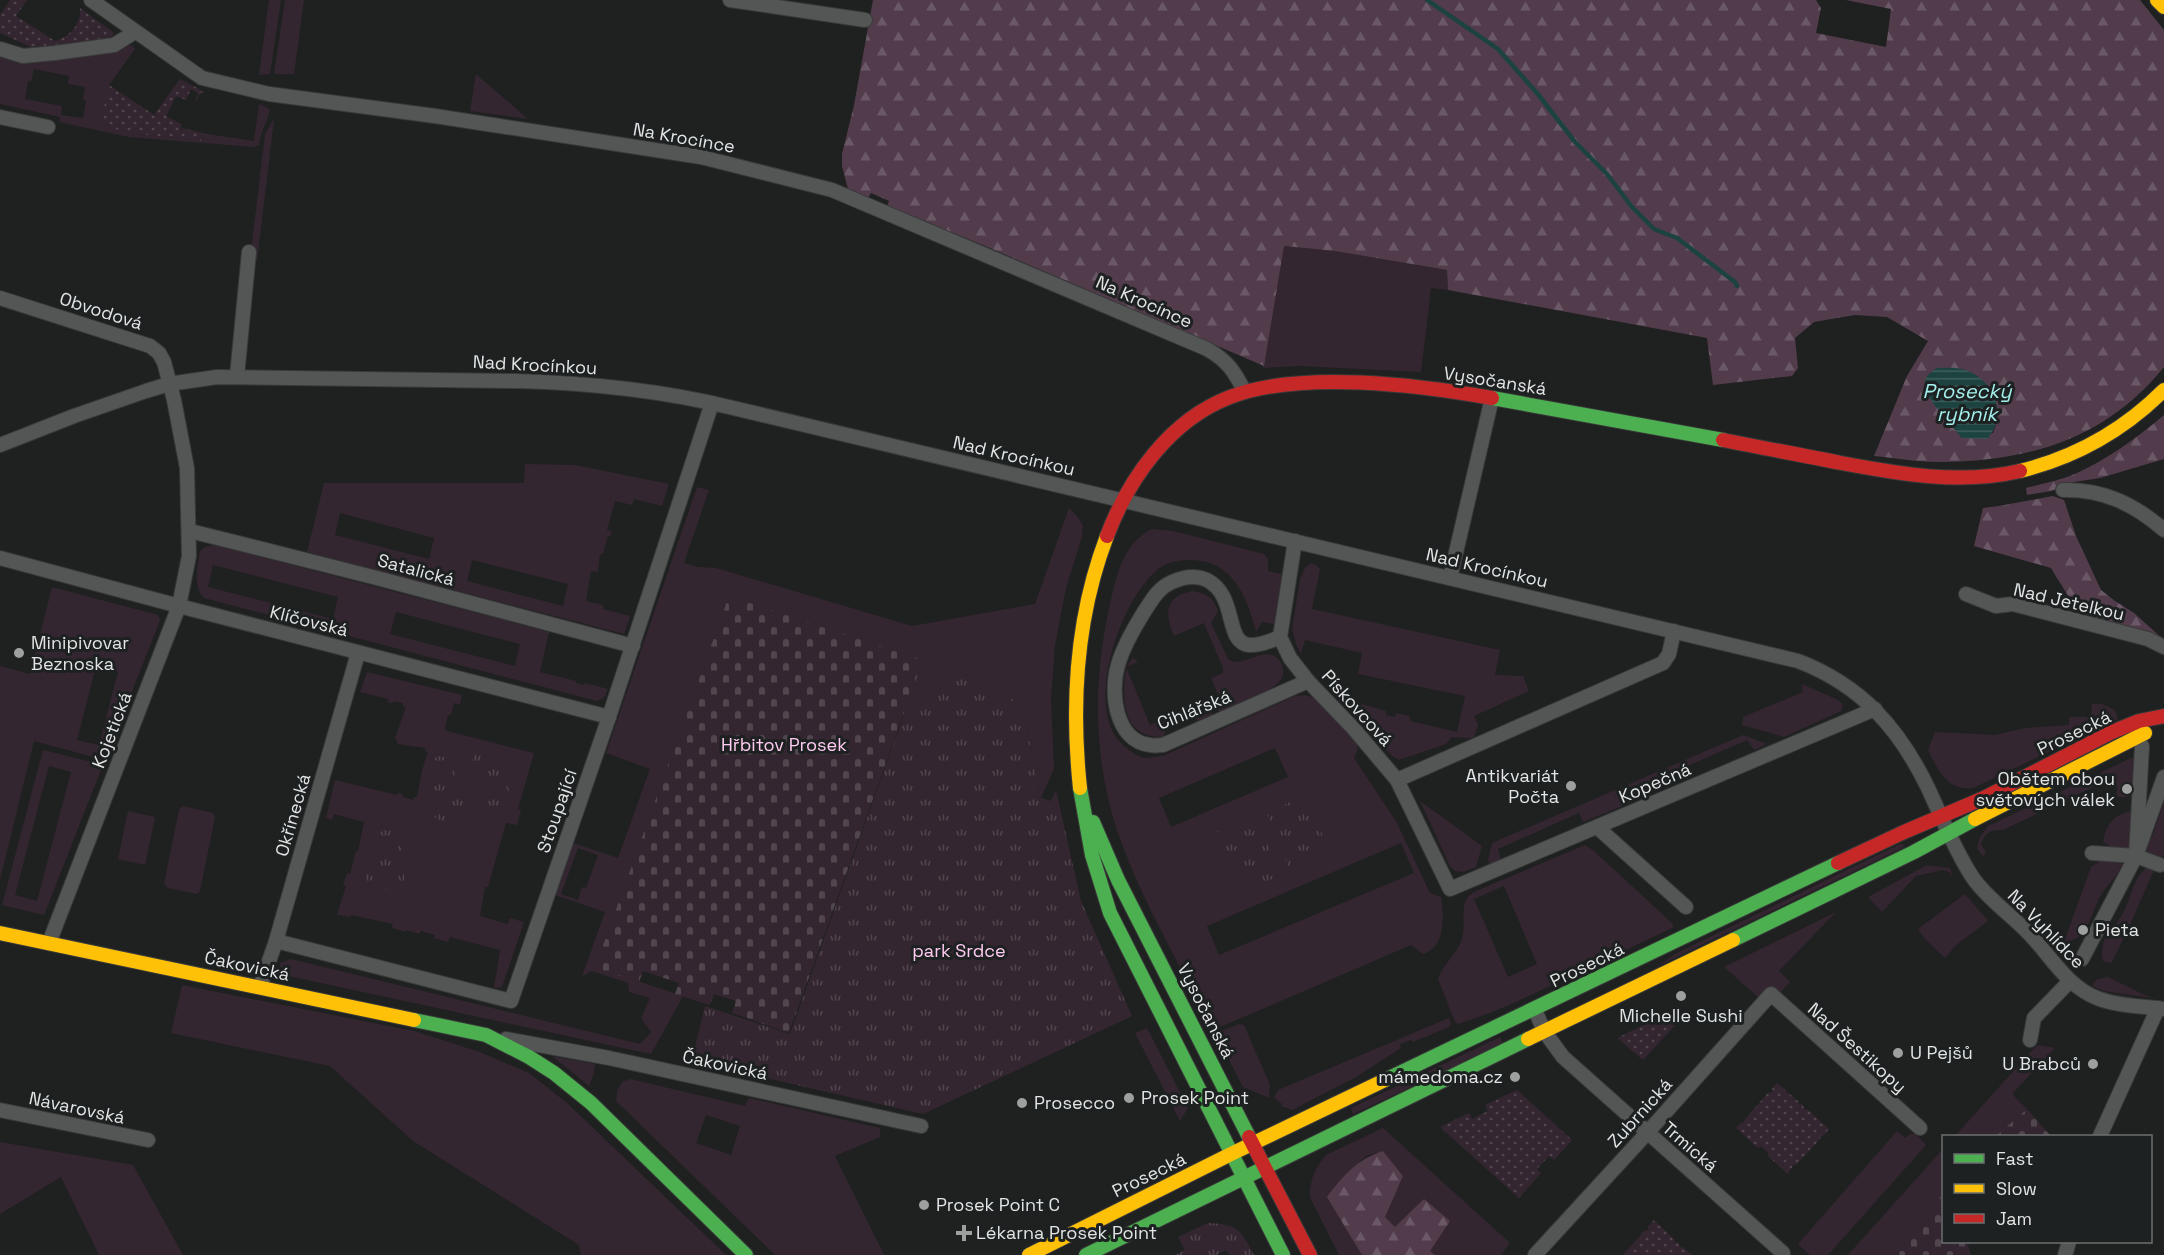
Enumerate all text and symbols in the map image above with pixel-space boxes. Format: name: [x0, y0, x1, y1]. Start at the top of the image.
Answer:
street label: Na Krocínce: [631, 117, 737, 158]
street label: Na Krocínce: [1092, 270, 1196, 333]
street label: Obvodová: [57, 286, 146, 335]
street label: Nad Krocínkou: [472, 350, 598, 379]
street label: Vysočanská: [1442, 361, 1548, 400]
water label: Prosecký rybník: [1923, 378, 2013, 427]
street label: Nad Krocínkou: [951, 430, 1077, 481]
street label: Nad Krocínkou: [1424, 542, 1550, 593]
street label: Satalická: [375, 548, 457, 591]
street label: Nad Jetelkou: [2011, 578, 2127, 625]
street label: Klíčovská: [267, 600, 351, 641]
place label: Minipivovar Beznoska: [31, 631, 129, 675]
marker: Minipivovar Beznoska: [12, 646, 26, 660]
street label: Pískovcová: [1317, 665, 1398, 751]
street label: Cihlářská: [1153, 684, 1234, 735]
street label: Kojetická: [87, 688, 137, 771]
street label: Prosecká: [2033, 705, 2114, 760]
park label: Hřbitov Prosek: [721, 733, 847, 756]
street label: Kopečná: [1615, 757, 1694, 808]
place label: Antikvariát Počta: [1465, 764, 1559, 808]
street label: Stoupající: [531, 765, 582, 856]
place label: Obětem obou světových válek: [1976, 767, 2115, 811]
street label: Okřínecká: [270, 771, 315, 859]
marker: Antikvariát Počta: [1564, 779, 1578, 793]
marker: Obětem obou světových válek: [2120, 782, 2134, 796]
street label: Na Vyhlídce: [2003, 884, 2090, 973]
place label: Pieta: [2095, 918, 2139, 941]
marker: Pieta: [2076, 923, 2090, 937]
street label: Prosecká: [1546, 937, 1627, 992]
park label: park Srdce: [912, 939, 1006, 962]
street label: Čakovická: [202, 945, 292, 986]
street label: Vysočanská: [1173, 959, 1240, 1062]
marker: Michelle Sushi: [1674, 989, 1688, 1003]
street label: Nad Šestikopy: [1803, 997, 1911, 1098]
place label: Michelle Sushi: [1619, 1004, 1743, 1027]
place label: U Pejšů: [1910, 1041, 1973, 1064]
street label: Čakovická: [680, 1044, 770, 1085]
marker: U Pejšů: [1891, 1046, 1905, 1060]
place label: U Brabců: [2002, 1052, 2081, 1075]
marker: U Brabců: [2086, 1057, 2100, 1071]
place label: mámedoma.cz: [1378, 1065, 1503, 1088]
marker: mámedoma.cz: [1508, 1070, 1522, 1084]
street label: Zubrnická: [1602, 1073, 1677, 1152]
street label: Návarovská: [27, 1086, 127, 1129]
place label: Prosek Point: [1141, 1086, 1249, 1109]
place label: Prosecco: [1034, 1091, 1115, 1114]
marker: Prosek Point: [1122, 1091, 1136, 1105]
marker: Prosecco: [1015, 1096, 1029, 1110]
street label: Trmická: [1658, 1116, 1723, 1177]
legend: [1942, 1135, 2152, 1243]
street label: Prosecká: [1108, 1147, 1189, 1202]
text: Fast: [1996, 1147, 2033, 1170]
text: Slow: [1996, 1177, 2037, 1200]
place label: Prosek Point C: [936, 1193, 1060, 1216]
marker: Prosek Point C: [917, 1198, 931, 1212]
text: Jam: [1996, 1207, 2032, 1230]
place label: Lékarna Prosek Point: [976, 1221, 1157, 1244]
marker: Lékarna Prosek Point: [957, 1226, 971, 1240]

